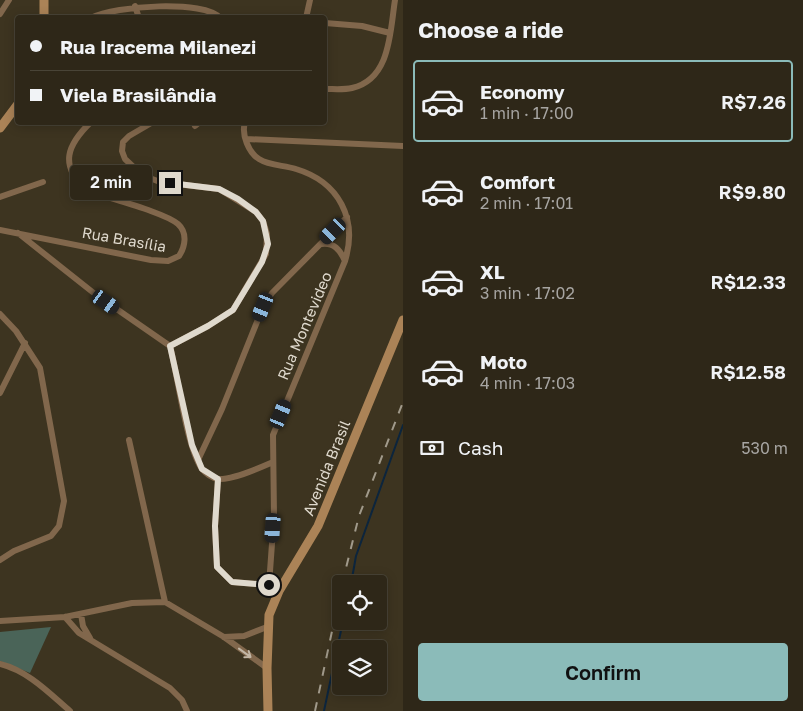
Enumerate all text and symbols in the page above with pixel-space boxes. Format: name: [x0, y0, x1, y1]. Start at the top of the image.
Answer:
text: Choose a ride: [418, 16, 564, 43]
text: Rua Iracema Milanezi: [60, 35, 256, 58]
icon: car: [420, 79, 465, 124]
text: Economy: [480, 80, 565, 103]
text: Viela Brasilândia: [60, 83, 216, 106]
text: R$7.26: [721, 90, 786, 113]
text: 1 min · 17:00: [480, 103, 574, 123]
callout: 2 min: [70, 166, 152, 200]
icon: car: [420, 169, 465, 214]
text: Comfort: [480, 170, 555, 193]
text: 2 min: [90, 172, 132, 192]
route end: [159, 172, 181, 194]
text: R$9.80: [719, 180, 786, 203]
text: 2 min · 17:01: [480, 193, 573, 213]
car: [317, 215, 348, 247]
street label: Rua Brasília: [81, 223, 168, 255]
icon: car: [420, 259, 465, 304]
text: XL: [480, 260, 505, 283]
street label: Rua Montevideo: [273, 269, 335, 382]
text: R$12.33: [711, 270, 786, 293]
text: 3 min · 17:02: [480, 283, 575, 303]
car: [89, 287, 122, 317]
car: [250, 290, 275, 324]
icon: car: [420, 349, 465, 394]
text: Moto: [480, 350, 527, 373]
text: R$12.58: [710, 360, 786, 383]
text: 4 min · 17:03: [480, 373, 575, 393]
car: [268, 397, 293, 431]
street label: Avenida Brasil: [299, 417, 354, 518]
icon: cash: [418, 434, 446, 462]
text: Cash: [458, 436, 503, 459]
text: 530 m: [741, 438, 788, 458]
car: [264, 513, 281, 543]
route start: [258, 574, 280, 596]
map controls: [332, 575, 387, 695]
button: locate: [332, 575, 387, 630]
button: layers: [332, 640, 387, 695]
button: Confirm: [418, 643, 788, 701]
one-way arrow: [238, 647, 251, 658]

